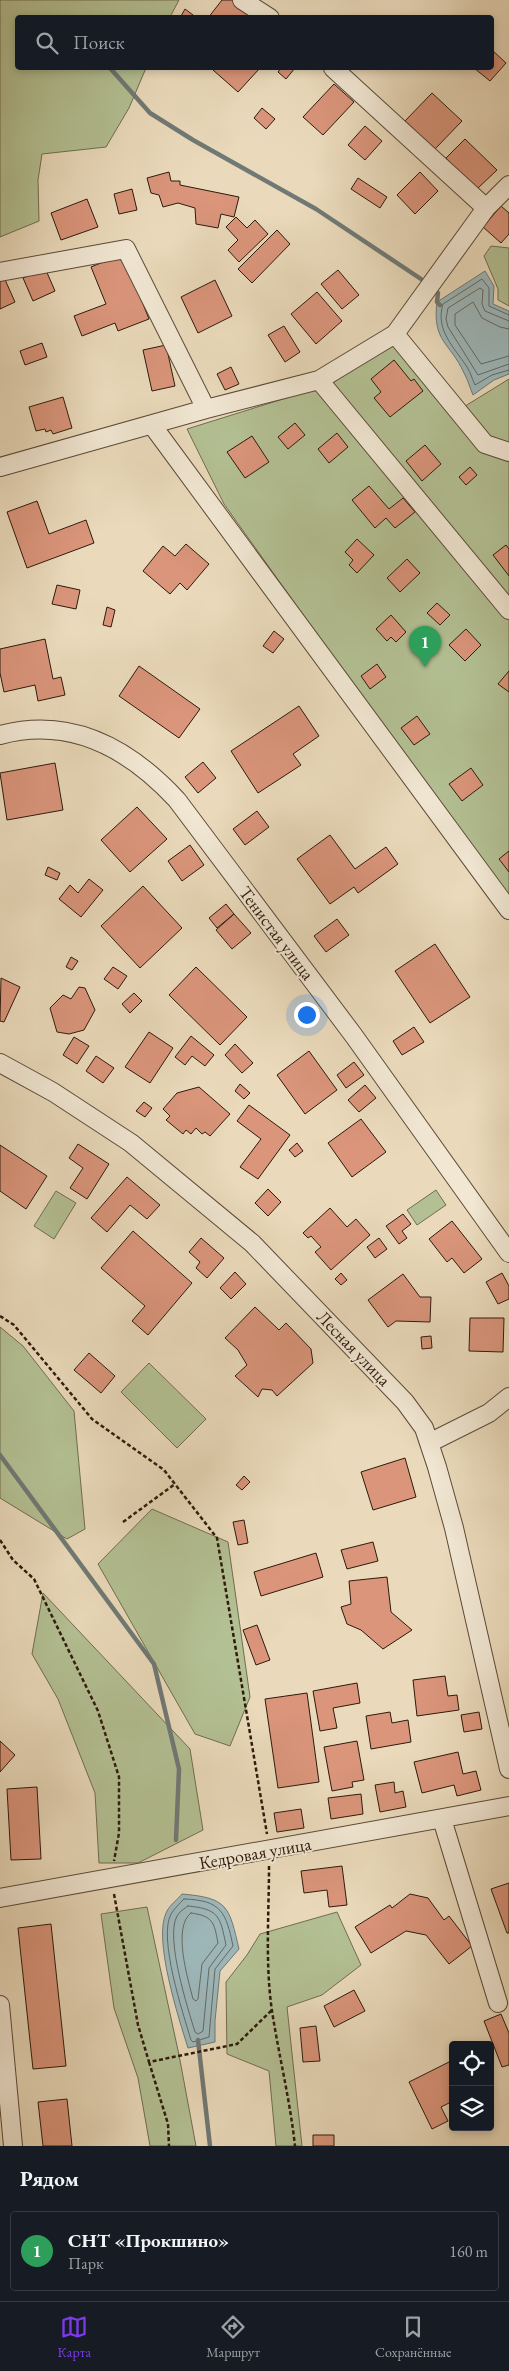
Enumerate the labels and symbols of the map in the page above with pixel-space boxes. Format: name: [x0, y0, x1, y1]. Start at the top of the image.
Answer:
pin: 1: [409, 626, 441, 667]
street label: Тенистая улица: [234, 881, 320, 985]
your location: [294, 1002, 320, 1028]
street label: Лесная улица: [312, 1305, 397, 1391]
street label: Кедровая улица: [197, 1832, 314, 1874]

